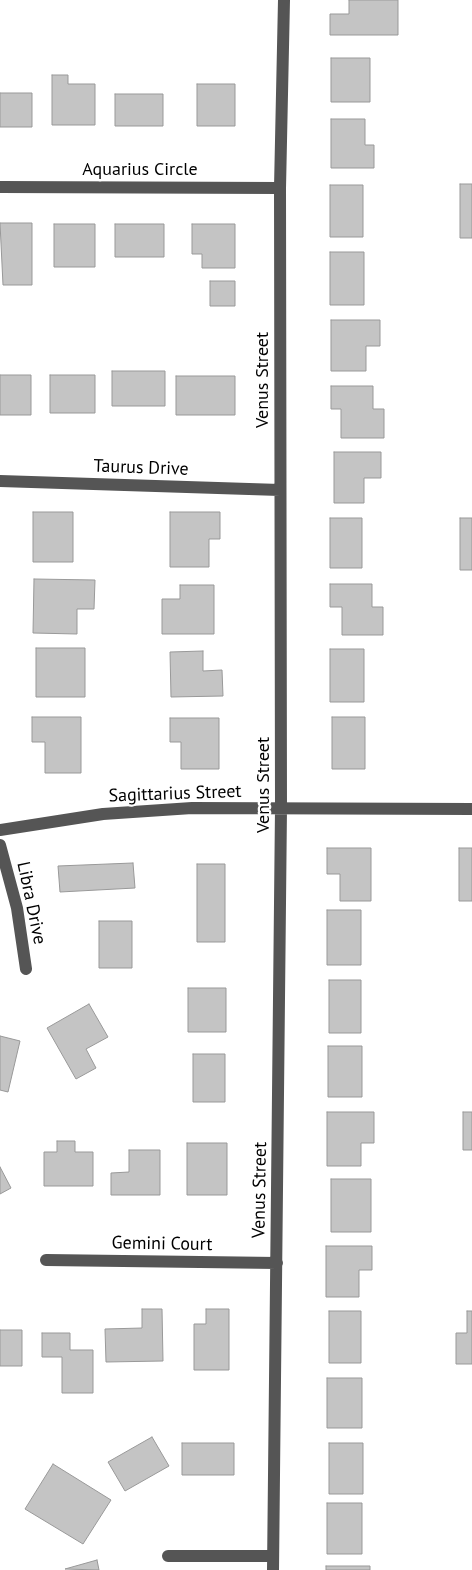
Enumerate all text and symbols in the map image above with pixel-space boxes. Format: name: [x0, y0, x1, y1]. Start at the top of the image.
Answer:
street label: Aquarius Circle: [82, 159, 198, 181]
street label: Venus Street: [252, 332, 274, 428]
street label: Taurus Drive: [93, 456, 189, 480]
street label: Venus Street: [253, 737, 275, 833]
street label: Sagittarius Street: [108, 781, 242, 807]
street label: Libra Drive: [12, 860, 50, 946]
street label: Venus Street: [248, 1142, 272, 1238]
street label: Gemini Court: [111, 1232, 213, 1256]

